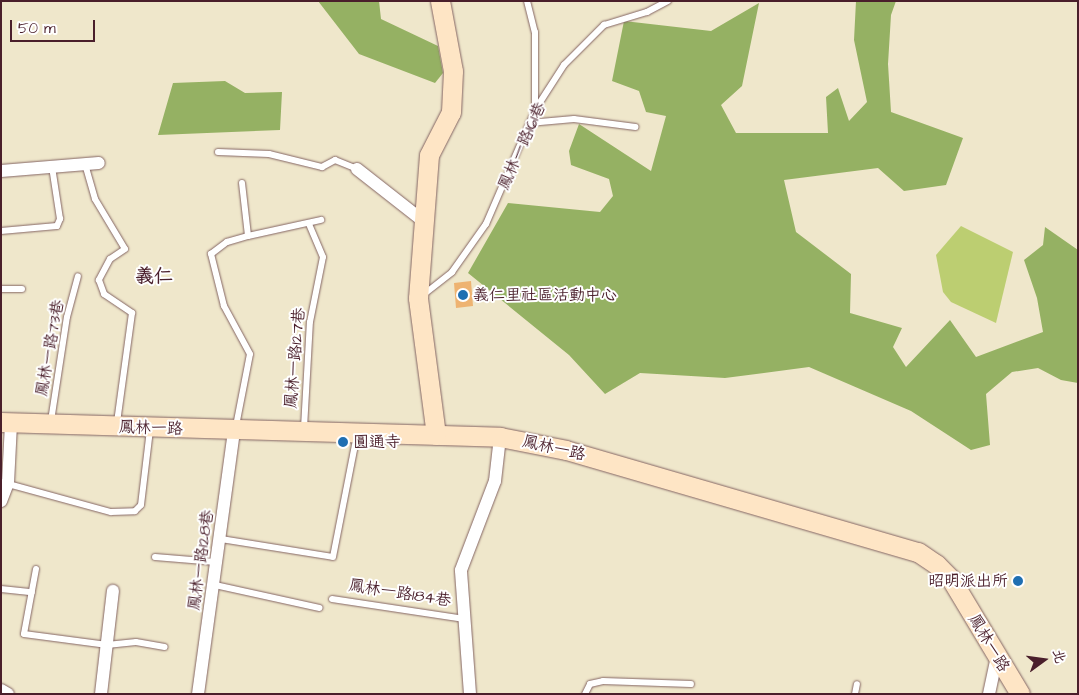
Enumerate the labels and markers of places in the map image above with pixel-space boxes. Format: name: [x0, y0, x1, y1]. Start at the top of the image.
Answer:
place label: 義仁里社區活動中心: [473, 285, 617, 305]
marker: 義仁里社區活動中心: [457, 289, 469, 301]
place label: 圓通寺: [353, 432, 401, 452]
marker: 圓通寺: [337, 436, 349, 448]
place label: 昭明派出所: [928, 571, 1008, 591]
marker: 昭明派出所: [1012, 575, 1024, 587]

